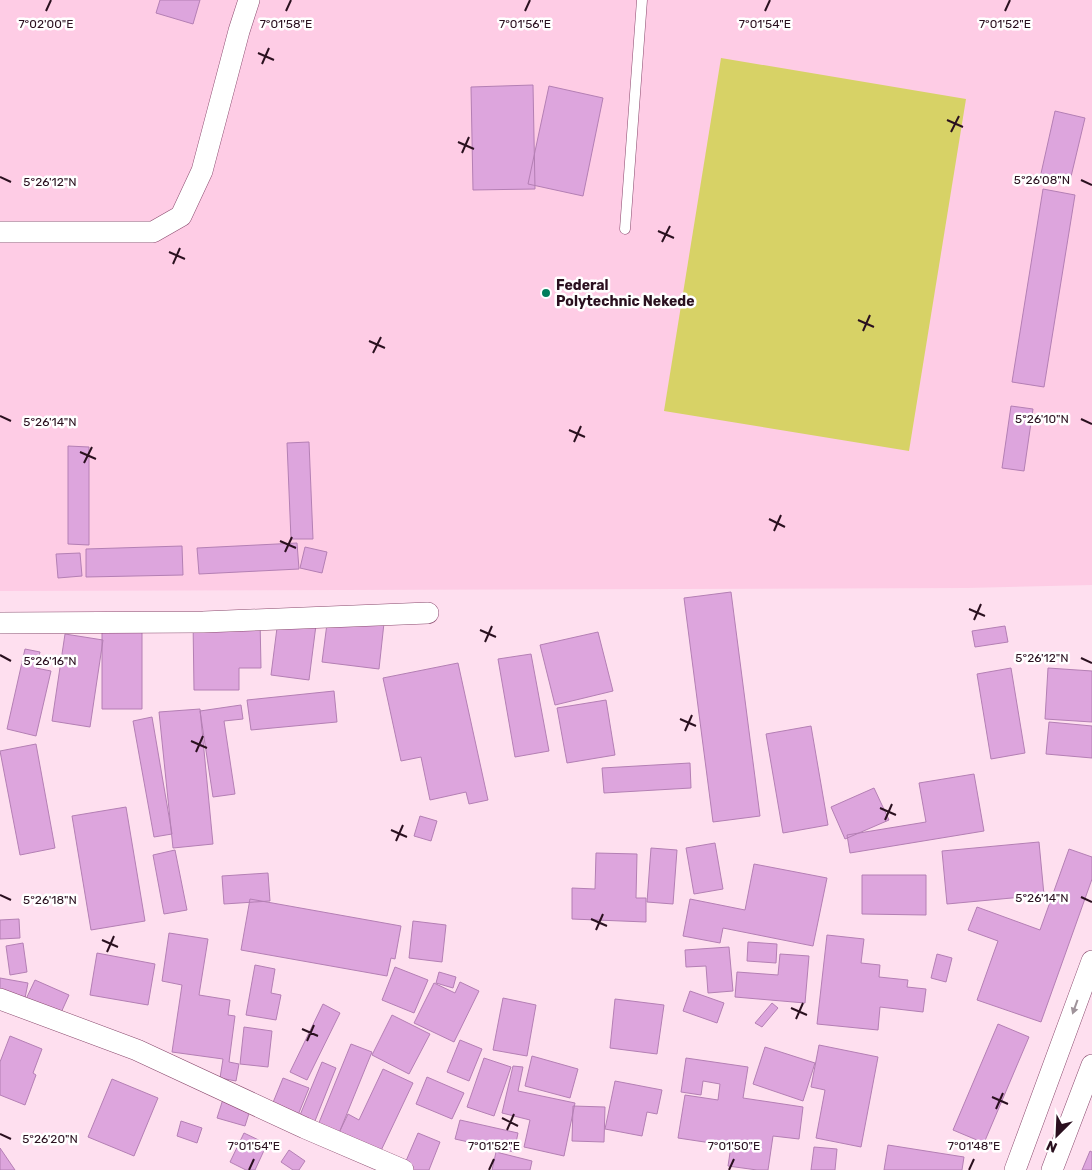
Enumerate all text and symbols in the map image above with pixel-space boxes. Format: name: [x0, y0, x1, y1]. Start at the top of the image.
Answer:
text: 7°02'00"E: [18, 17, 74, 31]
text: 7°01'58"E: [260, 17, 312, 31]
text: 7°01'56"E: [499, 17, 551, 31]
text: 7°01'54"E: [739, 17, 791, 31]
text: 7°01'52"E: [979, 17, 1031, 31]
text: 5°26'08"N: [1014, 173, 1070, 187]
text: 5°26'12"N: [23, 175, 77, 189]
place label: Federal Polytechnic Nekede: [556, 277, 694, 310]
marker: Federal Polytechnic Nekede: [540, 287, 552, 299]
text: 5°26'10"N: [1015, 412, 1069, 426]
text: 5°26'14"N: [23, 415, 77, 429]
text: 5°26'12"N: [1015, 651, 1069, 665]
text: 5°26'16"N: [23, 654, 77, 668]
text: 5°26'14"N: [1015, 891, 1069, 905]
text: 5°26'18"N: [23, 893, 77, 907]
one-way arrow: [1071, 999, 1078, 1014]
north arrow: [1032, 1110, 1082, 1160]
text: 5°26'20"N: [22, 1132, 78, 1146]
text: N: [1044, 1137, 1060, 1156]
text: 7°01'54"E: [228, 1139, 280, 1153]
text: 7°01'52"E: [468, 1139, 520, 1153]
text: 7°01'50"E: [708, 1139, 760, 1153]
text: 7°01'48"E: [948, 1139, 1000, 1153]

